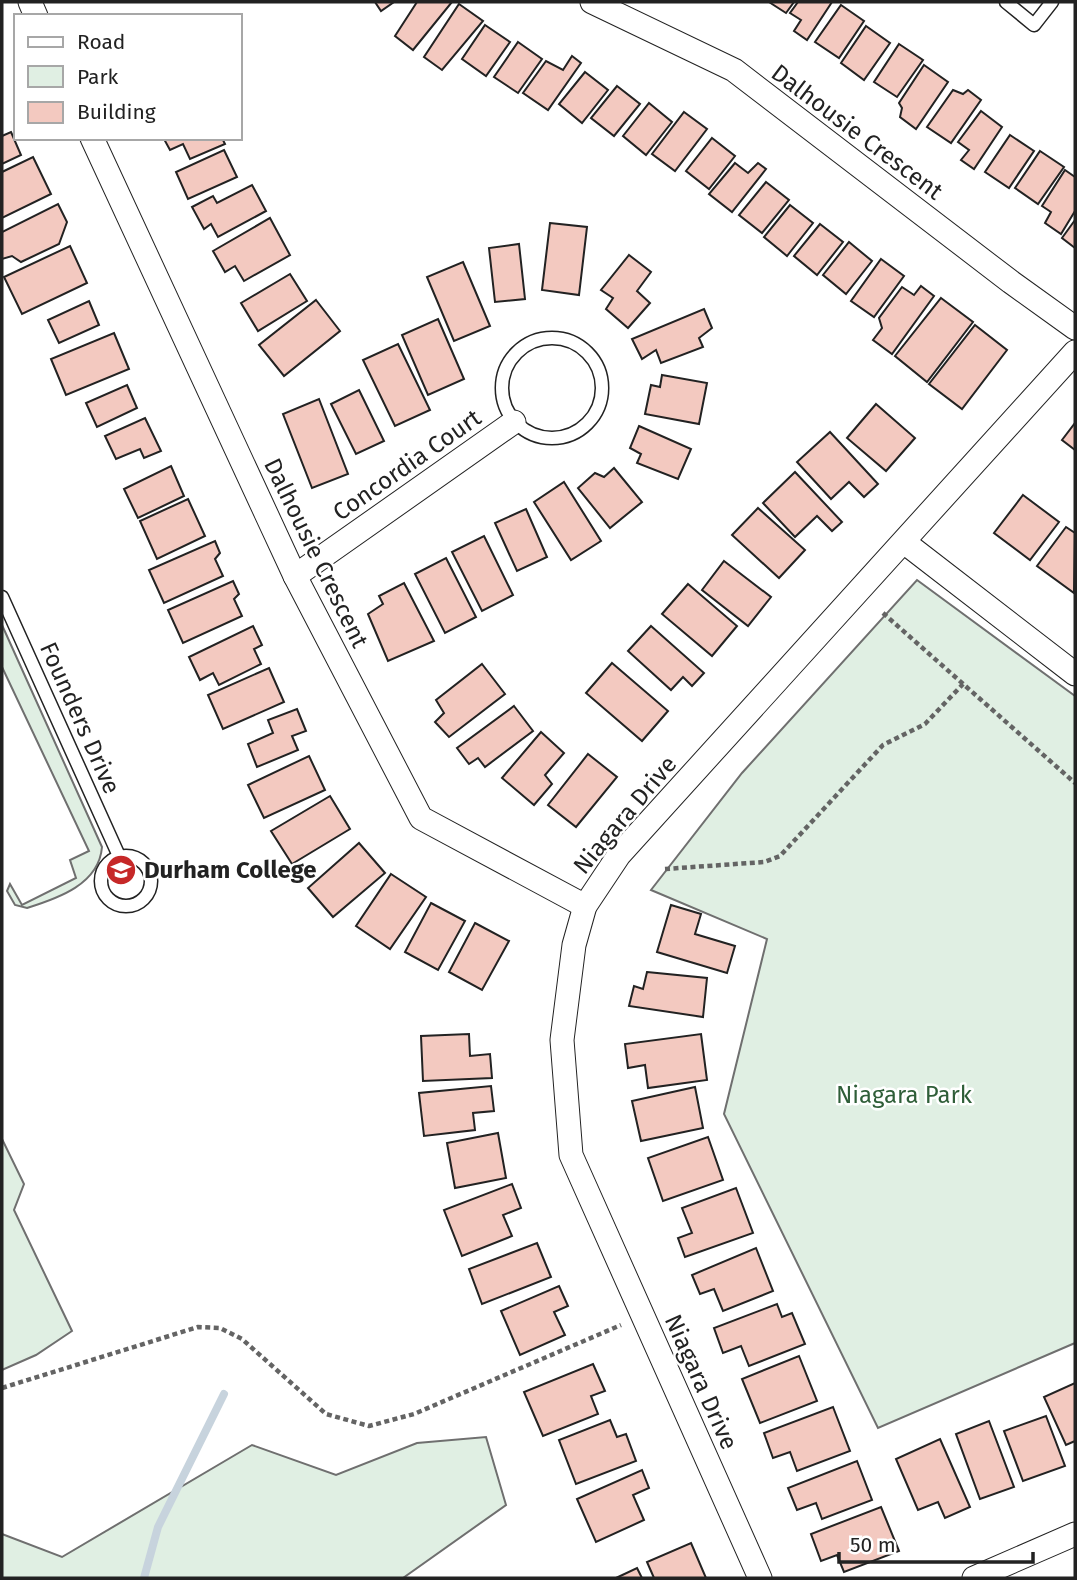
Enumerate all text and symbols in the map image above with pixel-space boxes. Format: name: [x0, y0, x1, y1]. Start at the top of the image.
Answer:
legend: [14, 14, 242, 140]
text: Road: [77, 29, 125, 55]
street label: Dalhousie Crescent: [766, 58, 948, 206]
text: Park: [77, 64, 119, 90]
text: Building: [77, 99, 156, 125]
street label: Concordia Court: [328, 403, 487, 526]
street label: Dalhousie Crescent: [258, 454, 374, 653]
street label: Founders Drive: [34, 638, 126, 798]
street label: Niagara Drive: [568, 750, 682, 880]
school or university icon: Durham College: [104, 853, 138, 887]
place label: Durham College: [144, 856, 317, 884]
park label: Niagara Park: [836, 1081, 973, 1109]
street label: Niagara Drive: [659, 1310, 743, 1454]
scale bar: [839, 1520, 1033, 1564]
text: 50 m: [850, 1532, 896, 1558]

